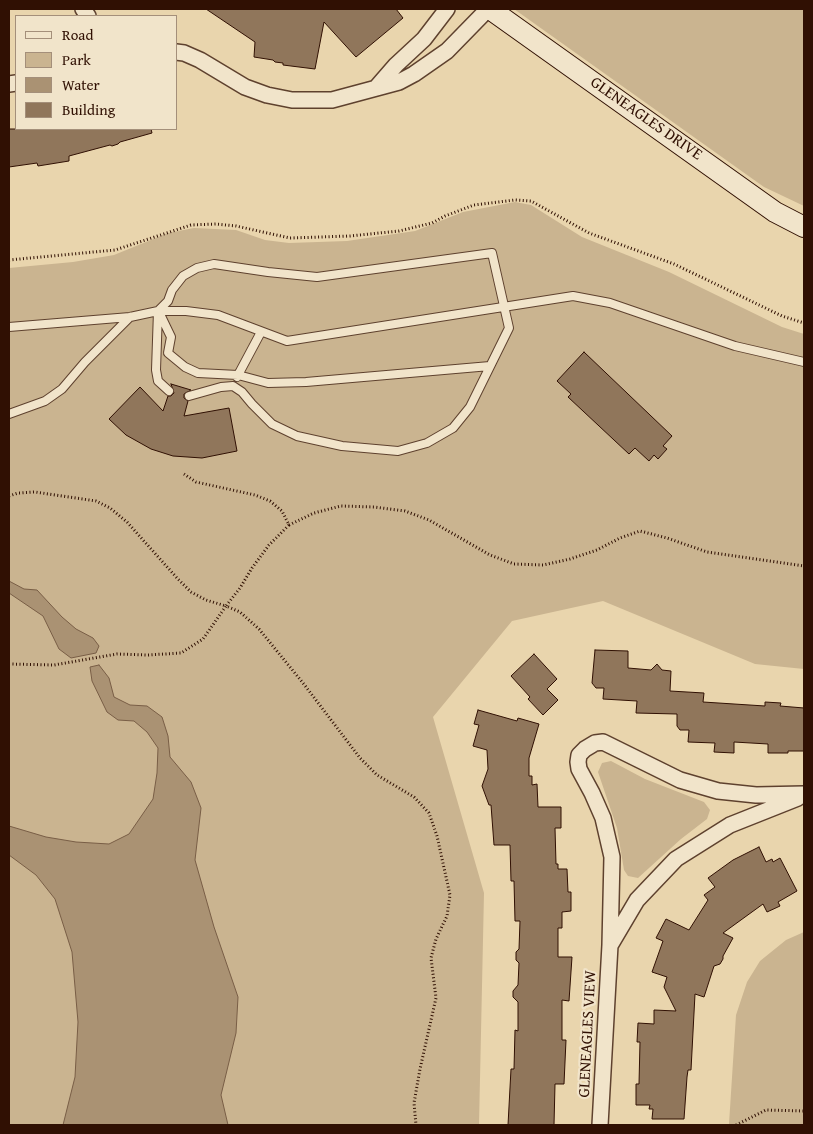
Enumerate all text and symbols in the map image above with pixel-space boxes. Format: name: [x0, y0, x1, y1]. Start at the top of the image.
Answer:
legend: [15, 15, 178, 130]
text: Road: [62, 24, 93, 45]
text: Park: [62, 49, 91, 70]
street label: GLENEAGLES DRIVE: [586, 73, 706, 165]
text: Water: [62, 74, 100, 95]
text: Building: [62, 99, 115, 120]
street label: GLENEAGLES VIEW: [575, 970, 601, 1098]

